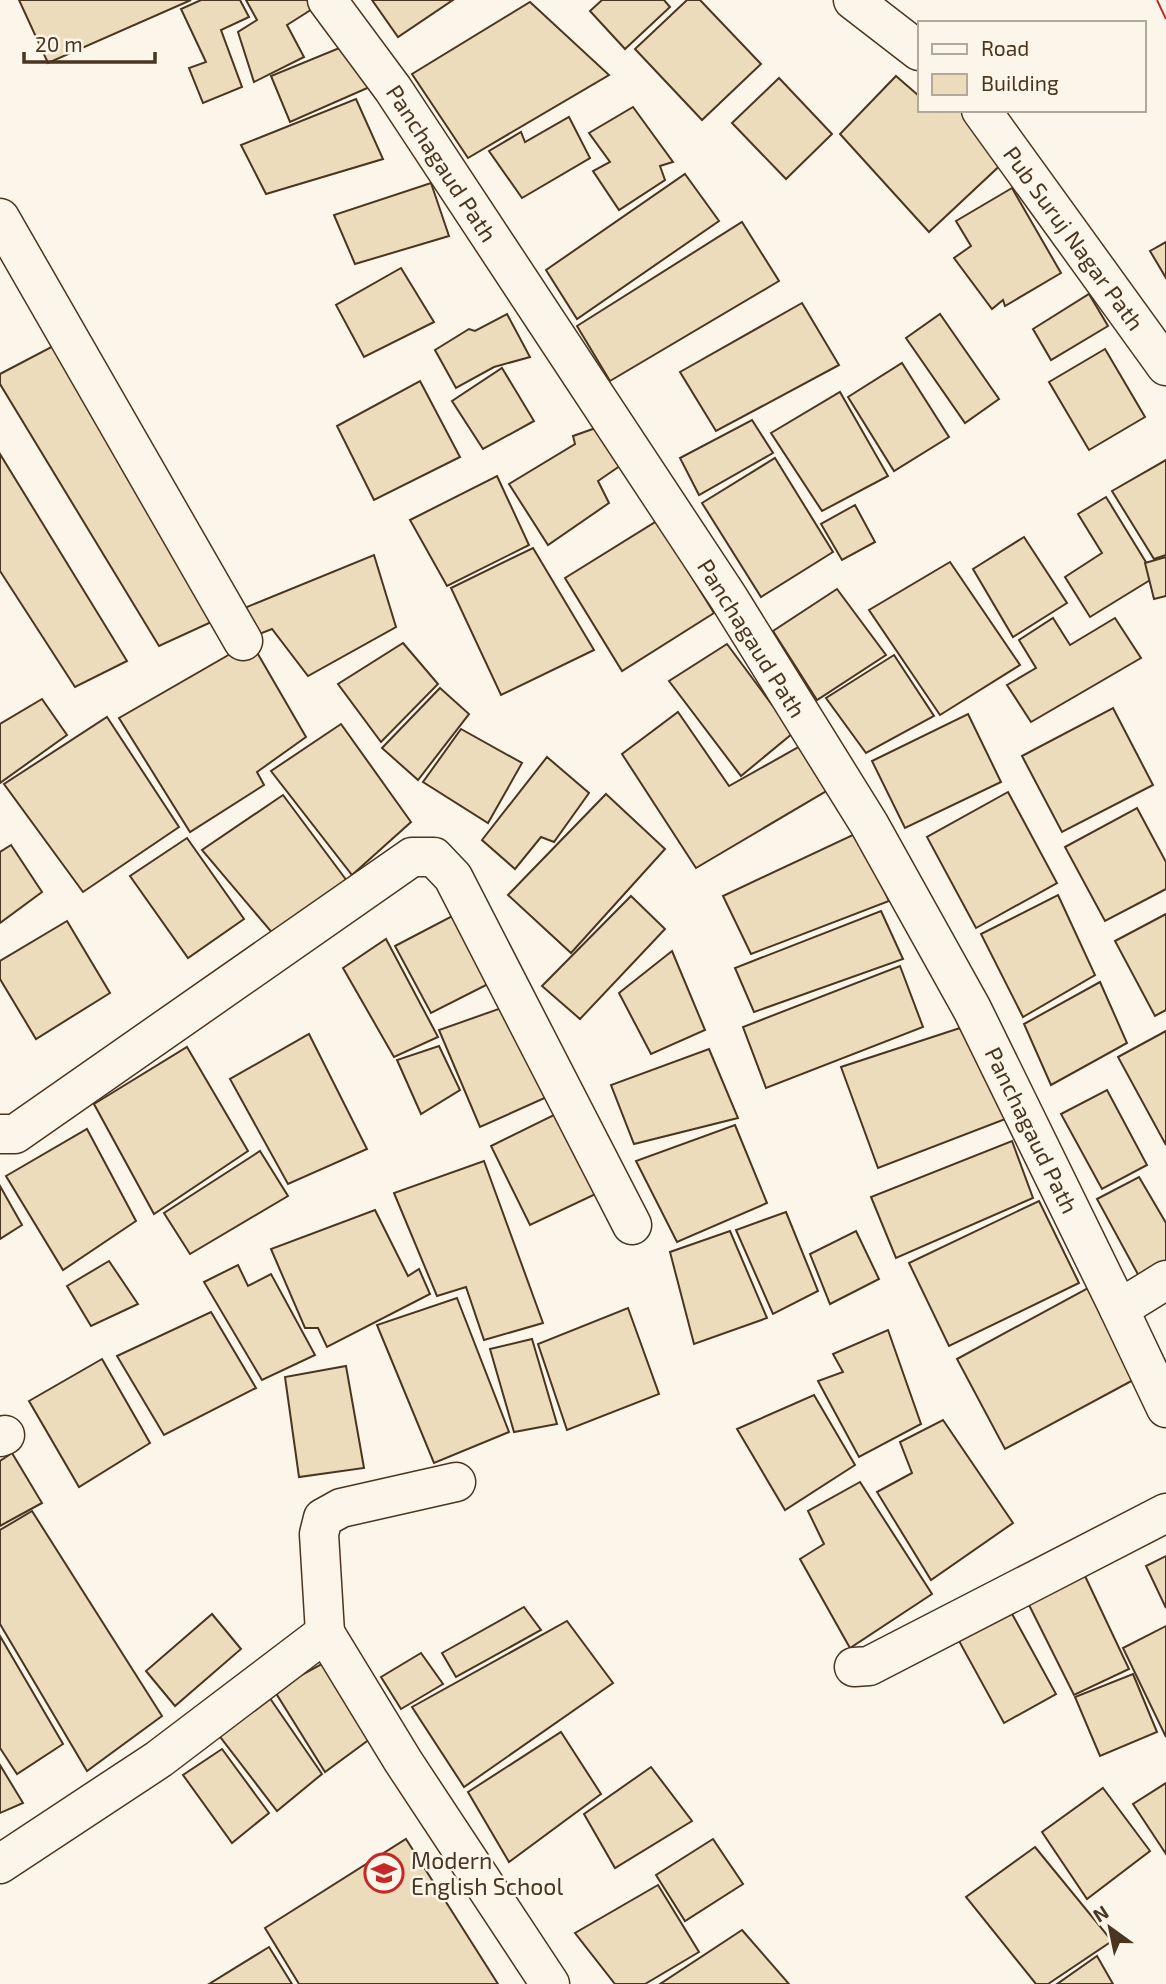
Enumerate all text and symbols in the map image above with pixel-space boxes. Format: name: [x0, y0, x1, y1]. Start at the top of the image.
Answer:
scale bar: [24, 21, 156, 65]
legend: [918, 21, 1145, 112]
text: 20 m: [35, 31, 83, 56]
text: Road: [981, 35, 1029, 60]
text: Building: [981, 70, 1059, 95]
street label: Panchagaud Path: [381, 79, 503, 247]
street label: Pub Suruj Nagar Path: [998, 141, 1150, 335]
street label: Panchagaud Path: [692, 554, 812, 722]
street label: Panchagaud Path: [980, 1042, 1084, 1218]
place label: Modern English School: [411, 1846, 563, 1900]
school or university icon: Modern English School: [363, 1852, 405, 1894]
north arrow: [1075, 1893, 1145, 1963]
text: N: [1088, 1900, 1112, 1927]

